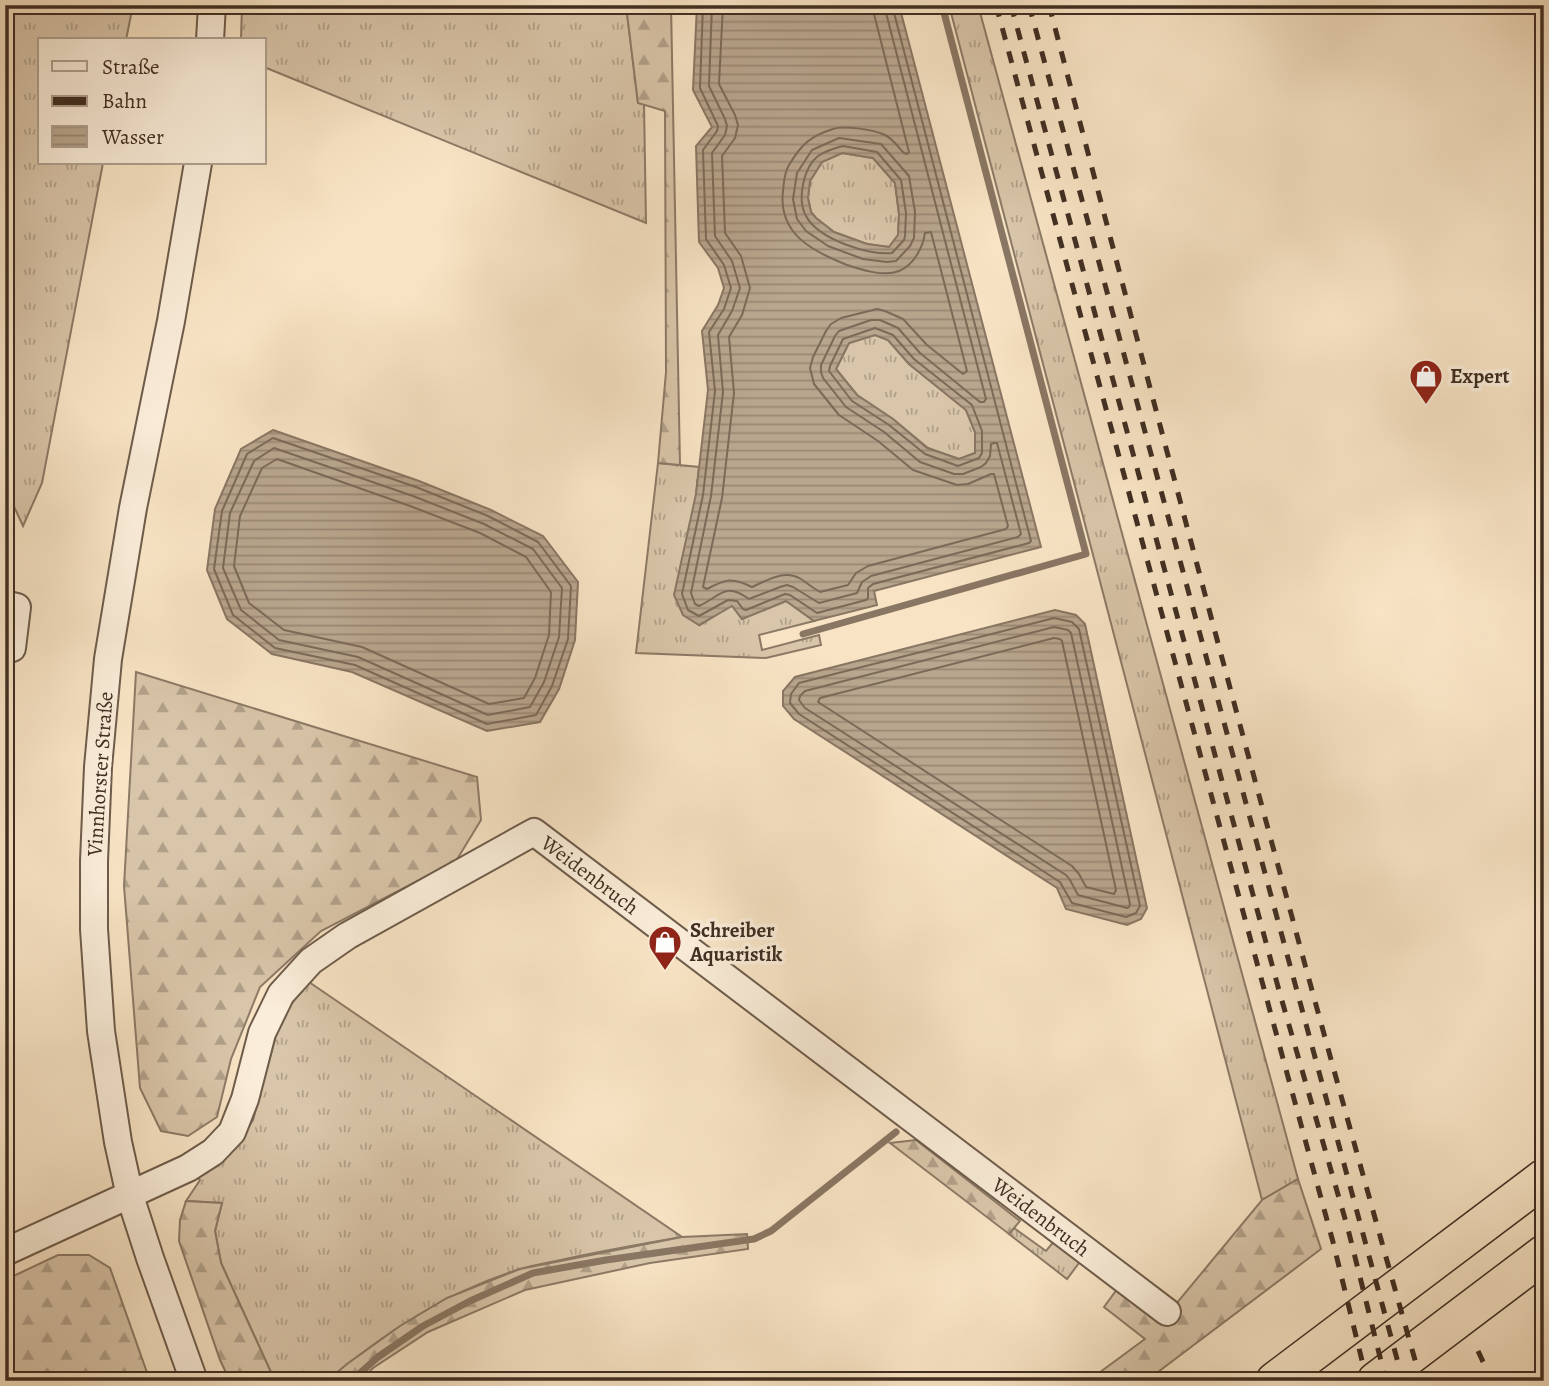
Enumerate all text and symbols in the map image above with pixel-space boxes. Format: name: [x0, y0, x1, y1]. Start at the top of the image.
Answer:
legend: [38, 38, 266, 164]
text: Straße: [102, 53, 160, 81]
text: Bahn: [102, 87, 147, 115]
text: Wasser: [101, 123, 164, 151]
shop icon: Expert: [1407, 357, 1445, 406]
place label: Expert: [1450, 362, 1510, 390]
street label: Vinnhorster Straße: [80, 691, 120, 858]
street label: Weidenbruch: [535, 828, 645, 921]
place label: Schreiber Aquaristik: [689, 916, 783, 968]
shop icon: Schreiber Aquaristik: [646, 923, 684, 972]
street label: Weidenbruch: [986, 1170, 1096, 1263]

